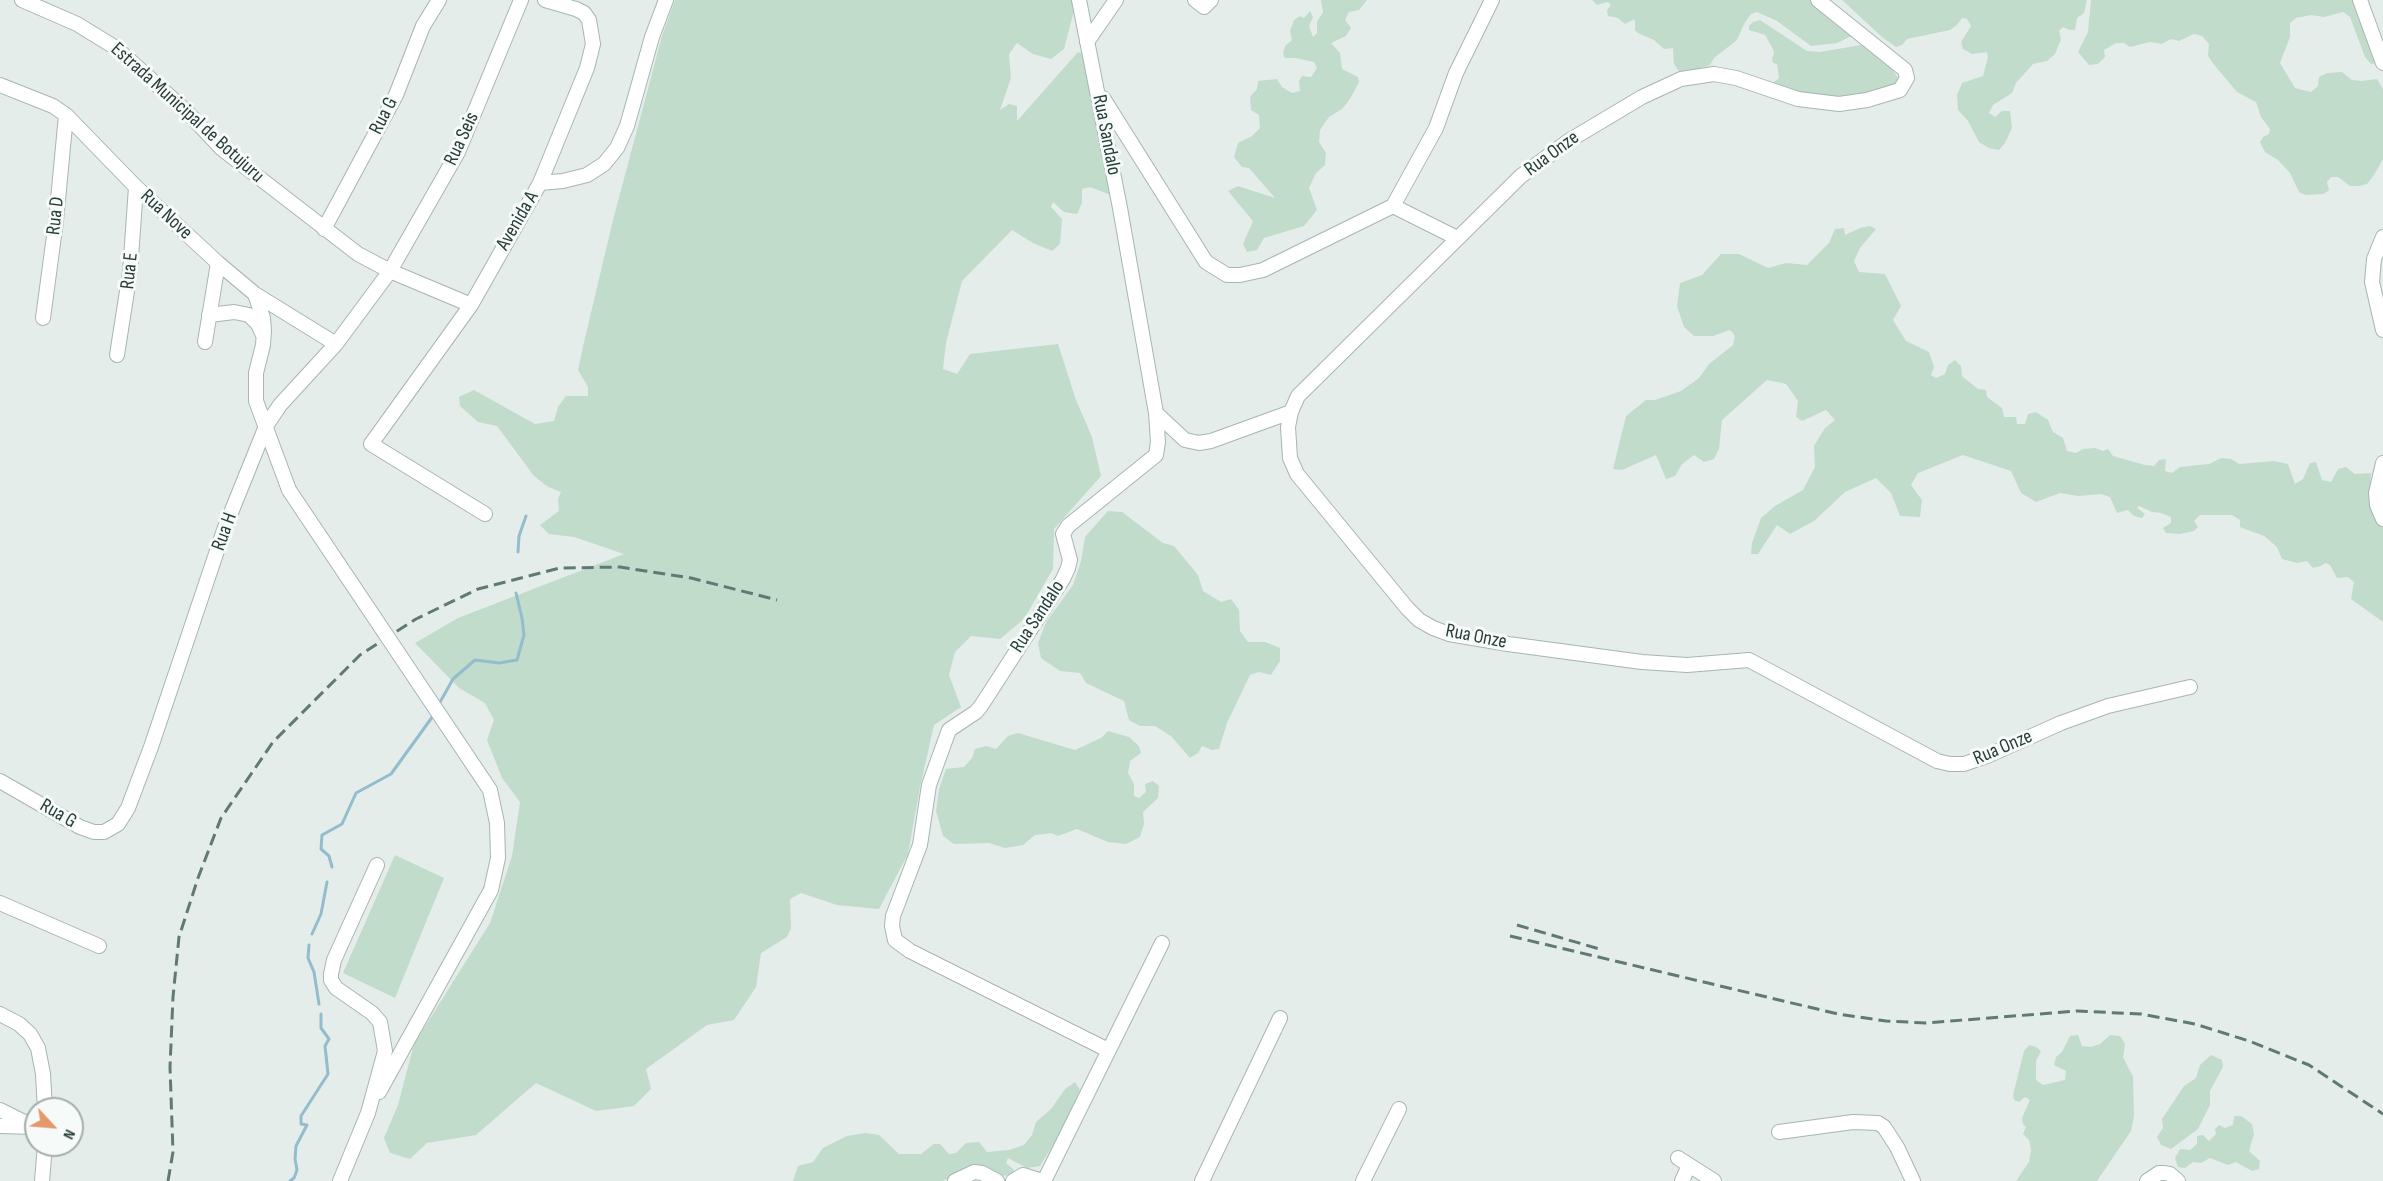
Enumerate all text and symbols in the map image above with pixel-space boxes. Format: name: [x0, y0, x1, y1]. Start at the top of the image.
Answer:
street label: Estrada Municipal de Botujuru: [105, 38, 269, 188]
street label: Rua G: [365, 93, 403, 139]
street label: Rua Sandalo: [1086, 93, 1126, 177]
street label: Rua Seis: [439, 109, 485, 169]
street label: Rua Onze: [1520, 126, 1584, 182]
street label: Rua Nove: [135, 185, 197, 245]
street label: Avenida A: [492, 187, 544, 255]
street label: Rua D: [42, 196, 70, 236]
street label: Rua E: [116, 251, 144, 291]
street label: Rua H: [207, 510, 243, 554]
street label: Rua Sandalo: [1006, 576, 1070, 658]
street label: Rua Onze: [1443, 619, 1509, 655]
street label: Rua Onze: [1970, 725, 2036, 771]
street label: Rua G: [35, 794, 81, 834]
north arrow: [24, 1097, 84, 1157]
text: N: [58, 1126, 79, 1142]

